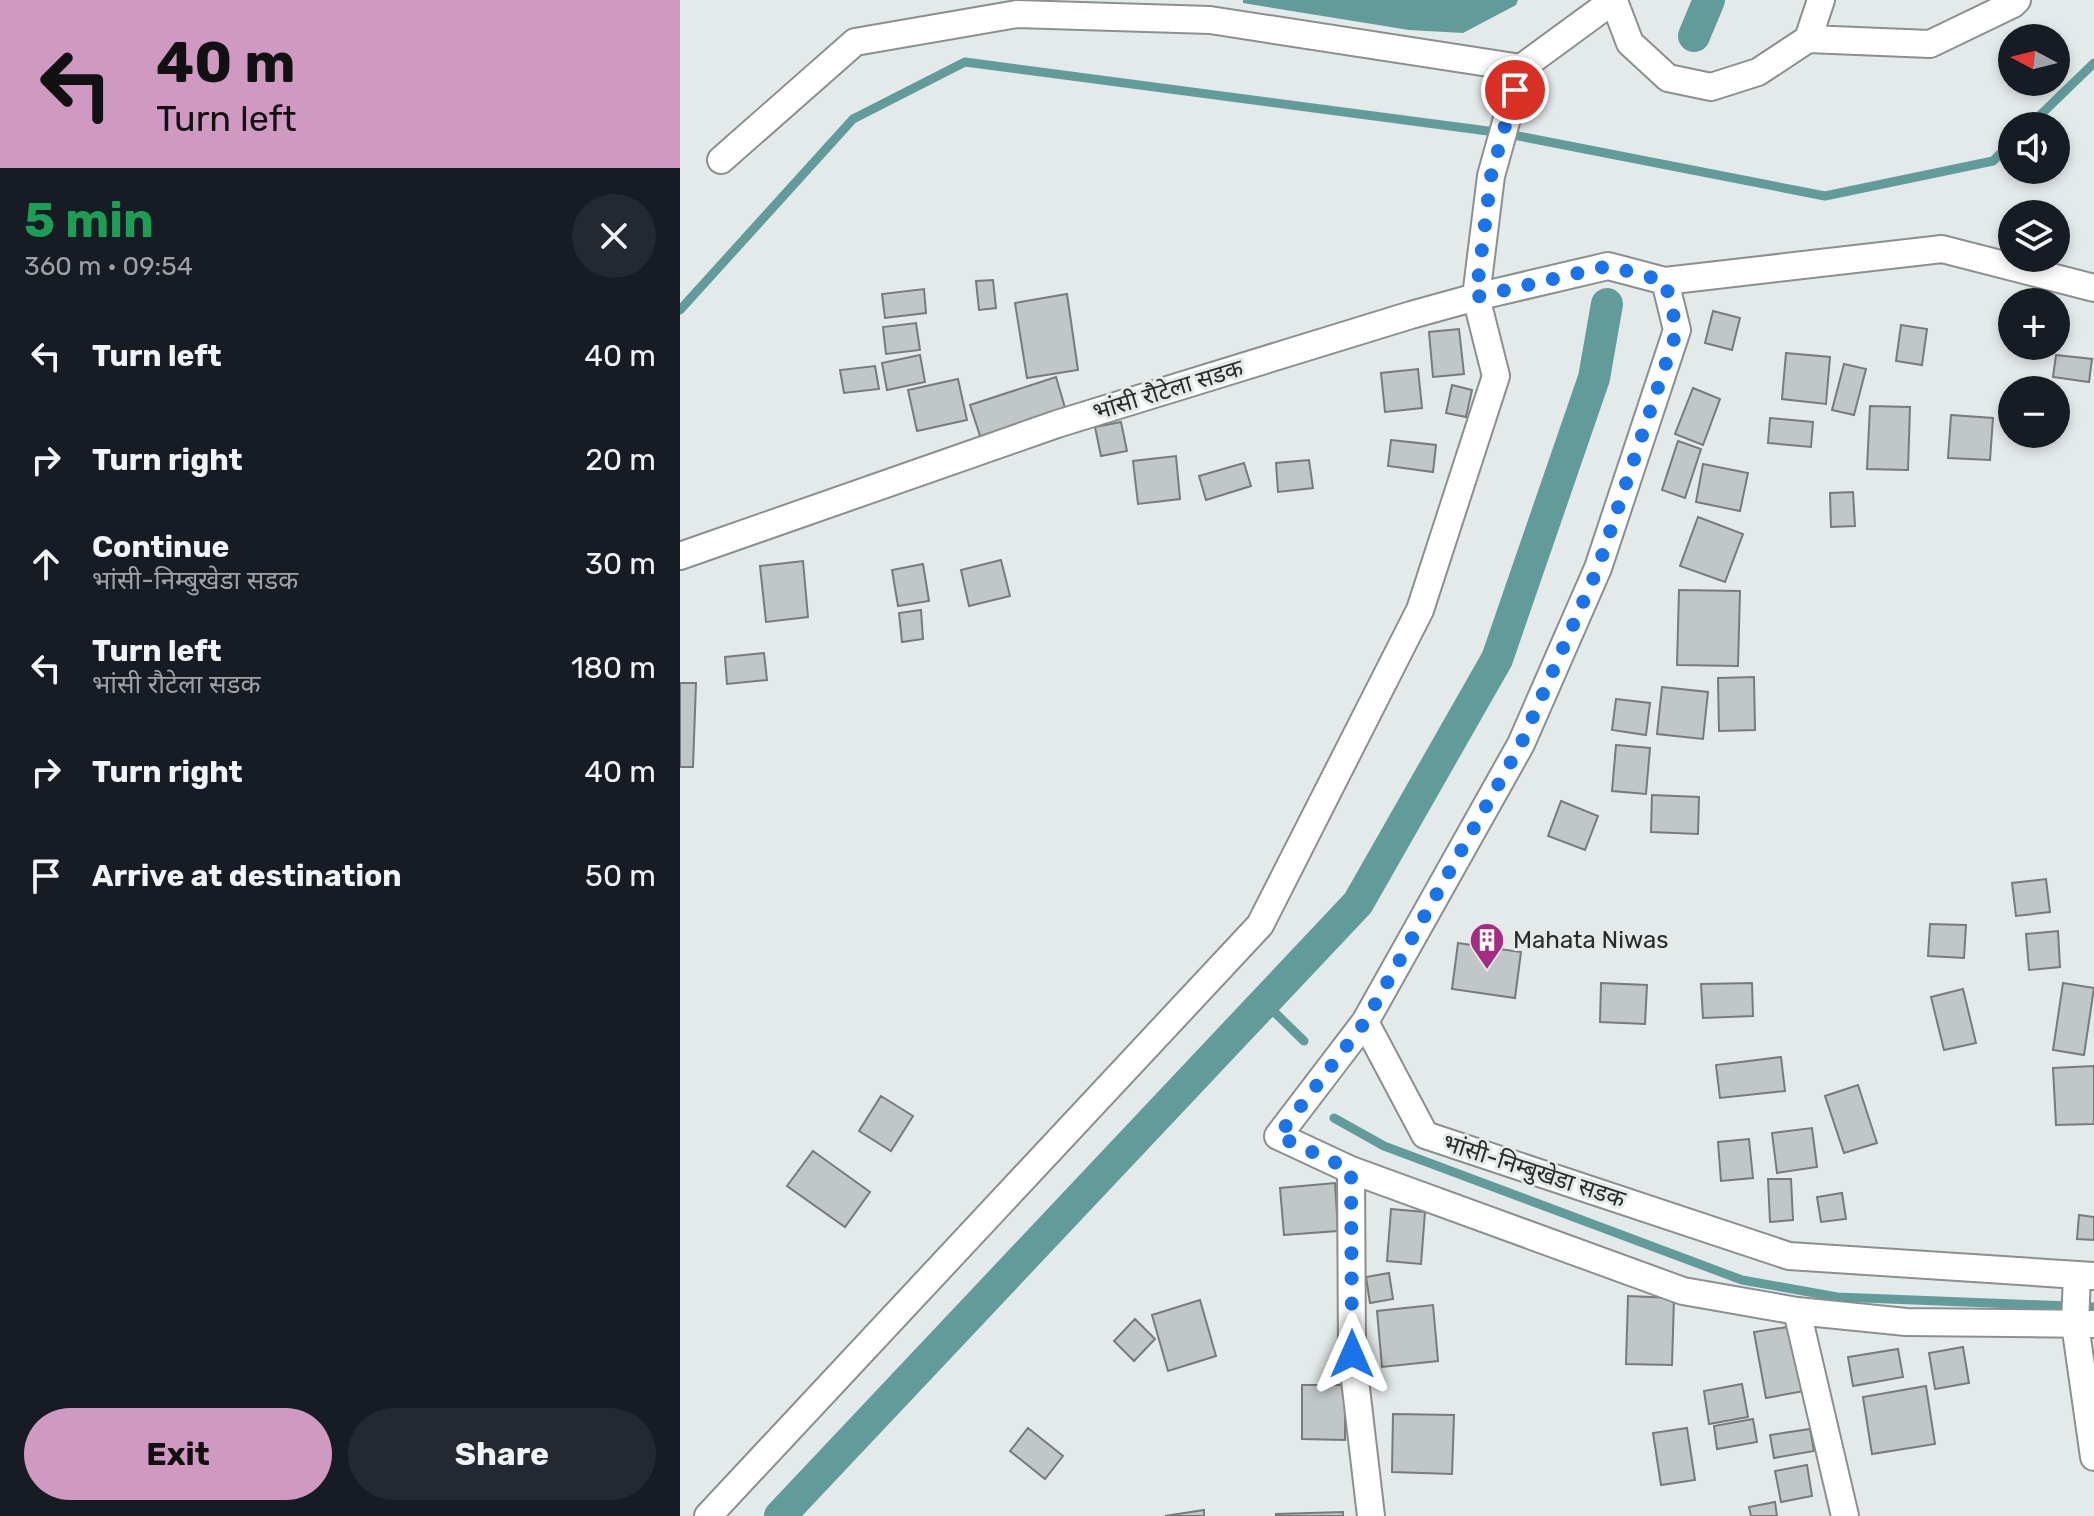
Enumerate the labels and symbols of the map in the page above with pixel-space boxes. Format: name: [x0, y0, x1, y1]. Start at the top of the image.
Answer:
north arrow: [1998, 24, 2070, 96]
pin: [1481, 56, 1549, 124]
street label: भांसी रौटेला सडक: [1090, 354, 1247, 426]
building icon: Mahata Niwas: [1468, 921, 1506, 971]
place label: Mahata Niwas: [1513, 926, 1668, 954]
street label: भांसी-निम्बुखेडा सडक: [1439, 1128, 1629, 1215]
position arrow: [1310, 1312, 1394, 1396]

